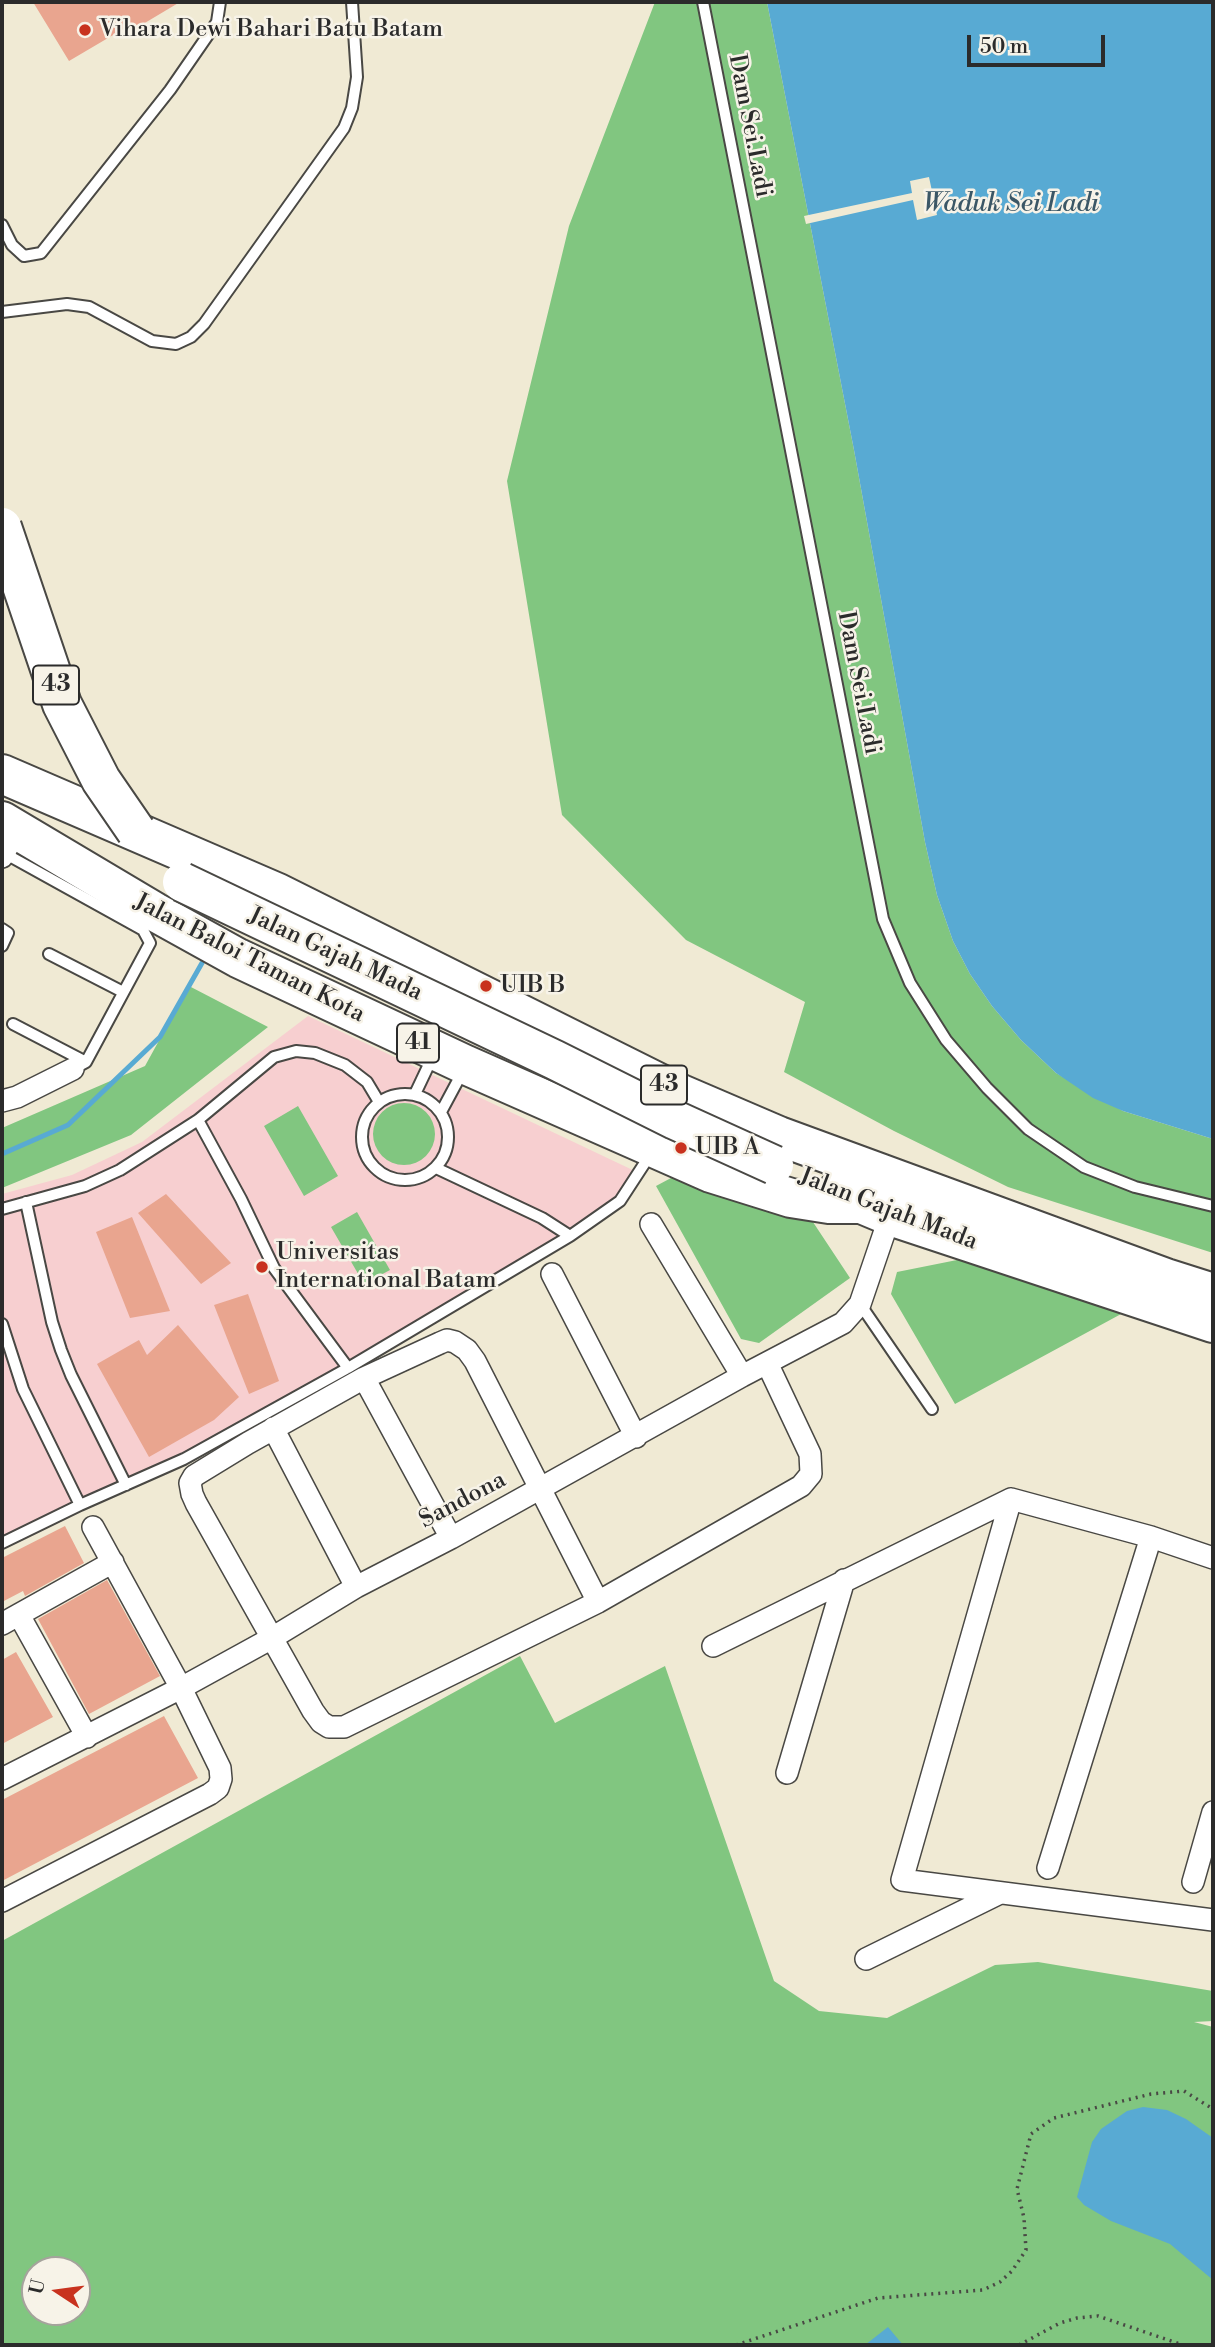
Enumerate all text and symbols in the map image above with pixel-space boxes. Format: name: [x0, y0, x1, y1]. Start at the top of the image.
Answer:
place label: Vihara Dewi Bahari Batu Batam: [99, 16, 443, 44]
scale bar: [970, 21, 1108, 65]
marker: Vihara Dewi Bahari Batu Batam: [77, 22, 93, 38]
text: 50 m: [980, 34, 1028, 60]
street label: Dam Sei.Ladi: [721, 52, 777, 200]
water label: Waduk Sei Ladi: [923, 189, 1099, 221]
street label: Dam Sei.Ladi: [830, 609, 886, 757]
road number: 43: [33, 666, 79, 705]
street label: Jalan Baloi Taman Kota: [129, 888, 369, 1030]
street label: Jalan Gajah Mada: [243, 902, 427, 1008]
place label: UIB B: [500, 972, 565, 1000]
marker: UIB B: [478, 978, 494, 994]
road number: 41: [397, 1024, 439, 1062]
road number: 43: [641, 1066, 687, 1104]
place label: UIB A: [695, 1134, 760, 1162]
marker: UIB A: [673, 1140, 689, 1156]
street label: Jalan Gajah Mada: [795, 1163, 981, 1257]
place label: Universitas International Batam: [276, 1239, 496, 1295]
marker: Universitas International Batam: [254, 1259, 270, 1275]
street label: Sandona: [415, 1466, 511, 1536]
north arrow: [21, 2256, 91, 2326]
text: U: [24, 2277, 51, 2297]

